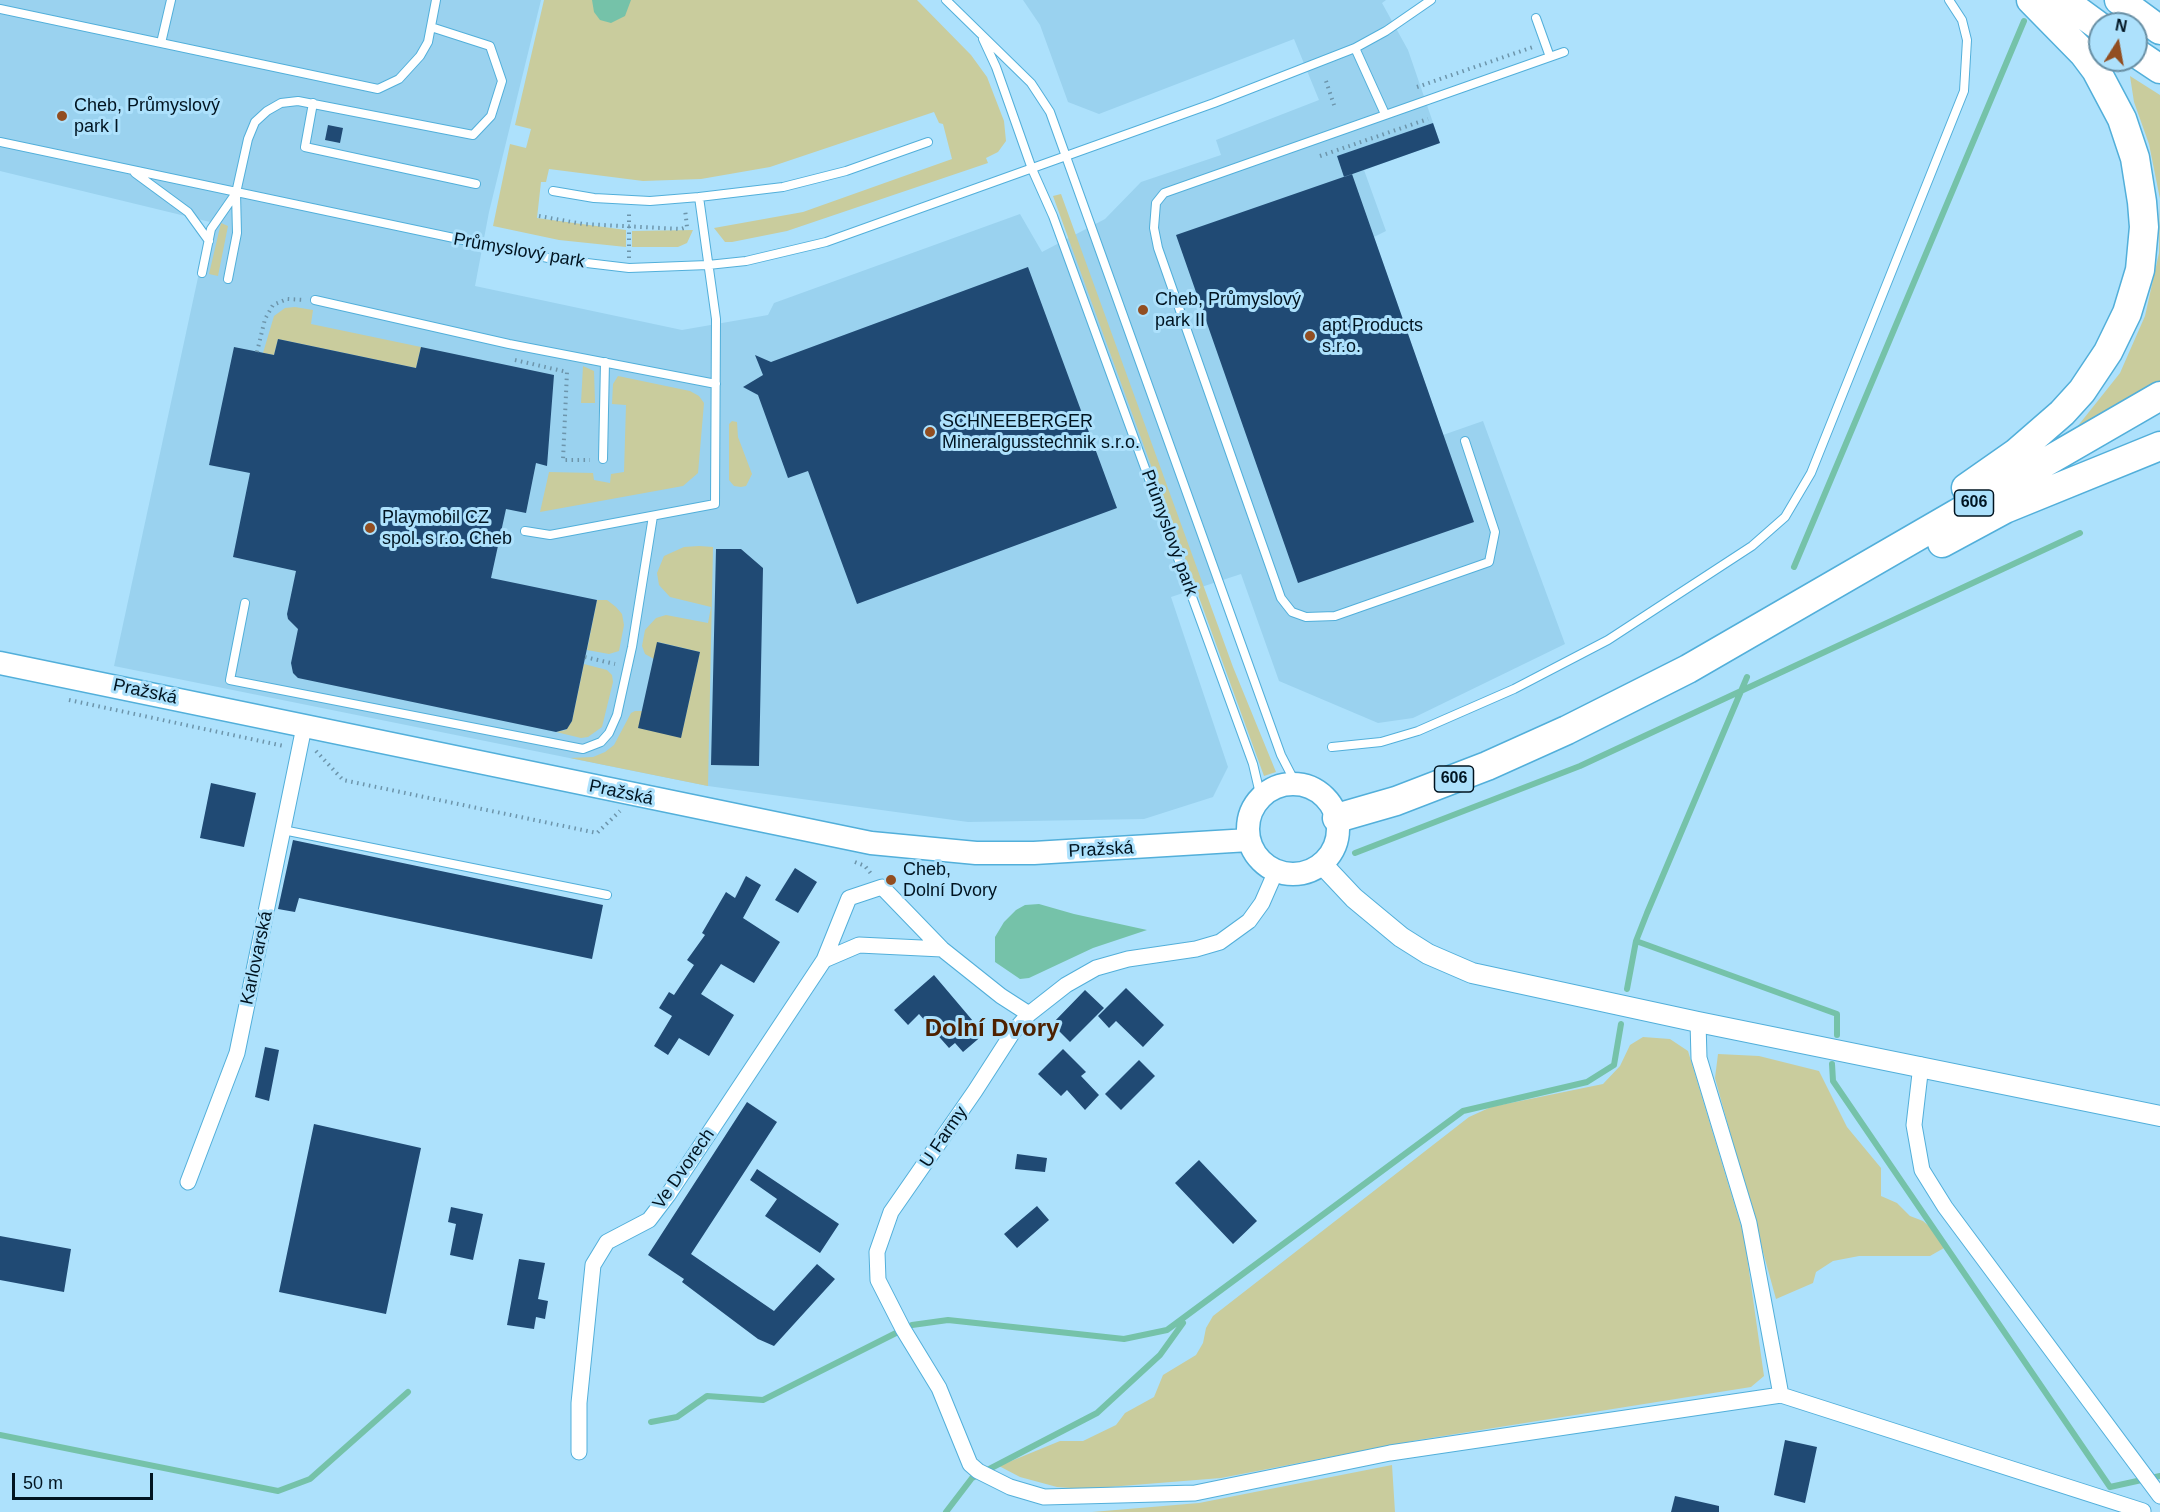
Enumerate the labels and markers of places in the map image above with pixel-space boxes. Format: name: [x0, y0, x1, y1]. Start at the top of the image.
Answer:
place label: Cheb, Průmyslový park I: [74, 95, 220, 138]
marker: Cheb, Průmyslový park I: [55, 109, 69, 123]
place label: Cheb, Průmyslový park II: [1155, 289, 1301, 332]
marker: Cheb, Průmyslový park II: [1136, 303, 1150, 317]
place label: apt Products s.r.o.: [1322, 315, 1423, 358]
marker: apt Products s.r.o.: [1303, 329, 1317, 343]
place label: SCHNEEBERGER Mineralgusstechnik s.r.o.: [942, 411, 1140, 454]
marker: SCHNEEBERGER Mineralgusstechnik s.r.o.: [923, 425, 937, 439]
place label: Playmobil CZ spol. s r.o. Cheb: [382, 507, 512, 550]
marker: Playmobil CZ spol. s r.o. Cheb: [363, 521, 377, 535]
place label: Cheb, Dolní Dvory: [903, 859, 997, 902]
marker: Cheb, Dolní Dvory: [884, 873, 898, 887]

